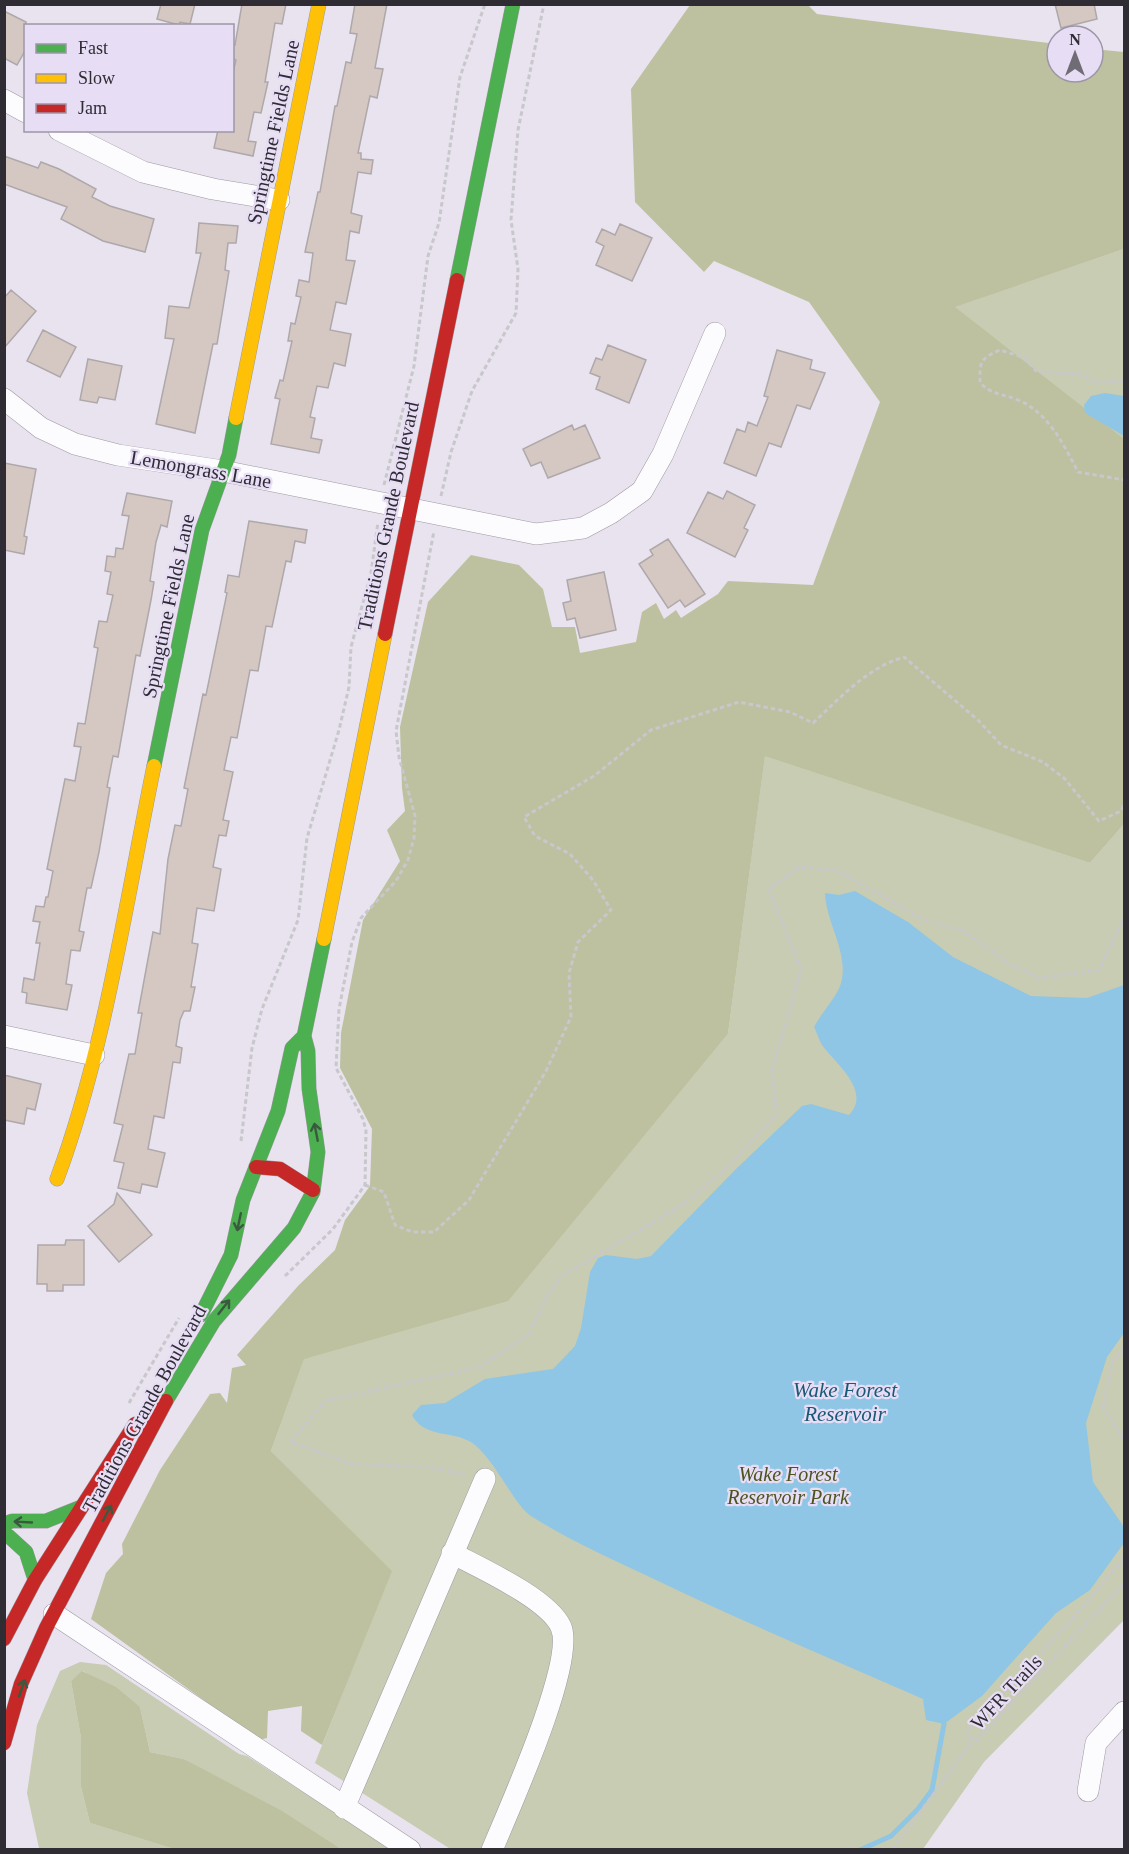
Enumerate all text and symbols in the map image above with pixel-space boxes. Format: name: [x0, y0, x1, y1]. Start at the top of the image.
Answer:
legend: [24, 24, 234, 132]
north arrow: [1045, 24, 1105, 84]
text: N: [1069, 31, 1081, 48]
text: Fast: [78, 38, 108, 58]
street label: Springtime Fields Lane: [243, 38, 304, 226]
text: Slow: [78, 68, 115, 88]
text: Jam: [78, 98, 107, 118]
street label: Traditions Grande Boulevard: [353, 399, 423, 633]
street label: Lemongrass Lane: [129, 446, 273, 493]
street label: Springtime Fields Lane: [138, 512, 199, 700]
one-way arrow: [310, 1123, 321, 1143]
one-way arrow: [233, 1212, 244, 1231]
one-way arrow: [218, 1299, 231, 1315]
street label: Traditions Grande Boulevard: [78, 1301, 210, 1517]
water label: Wake Forest Reservoir: [793, 1378, 898, 1426]
park label: Wake Forest Reservoir Park: [726, 1463, 850, 1508]
one-way arrow: [102, 1504, 113, 1522]
one-way arrow: [14, 1516, 34, 1527]
street label: WFR Trails: [966, 1650, 1046, 1734]
one-way arrow: [17, 1679, 28, 1697]

